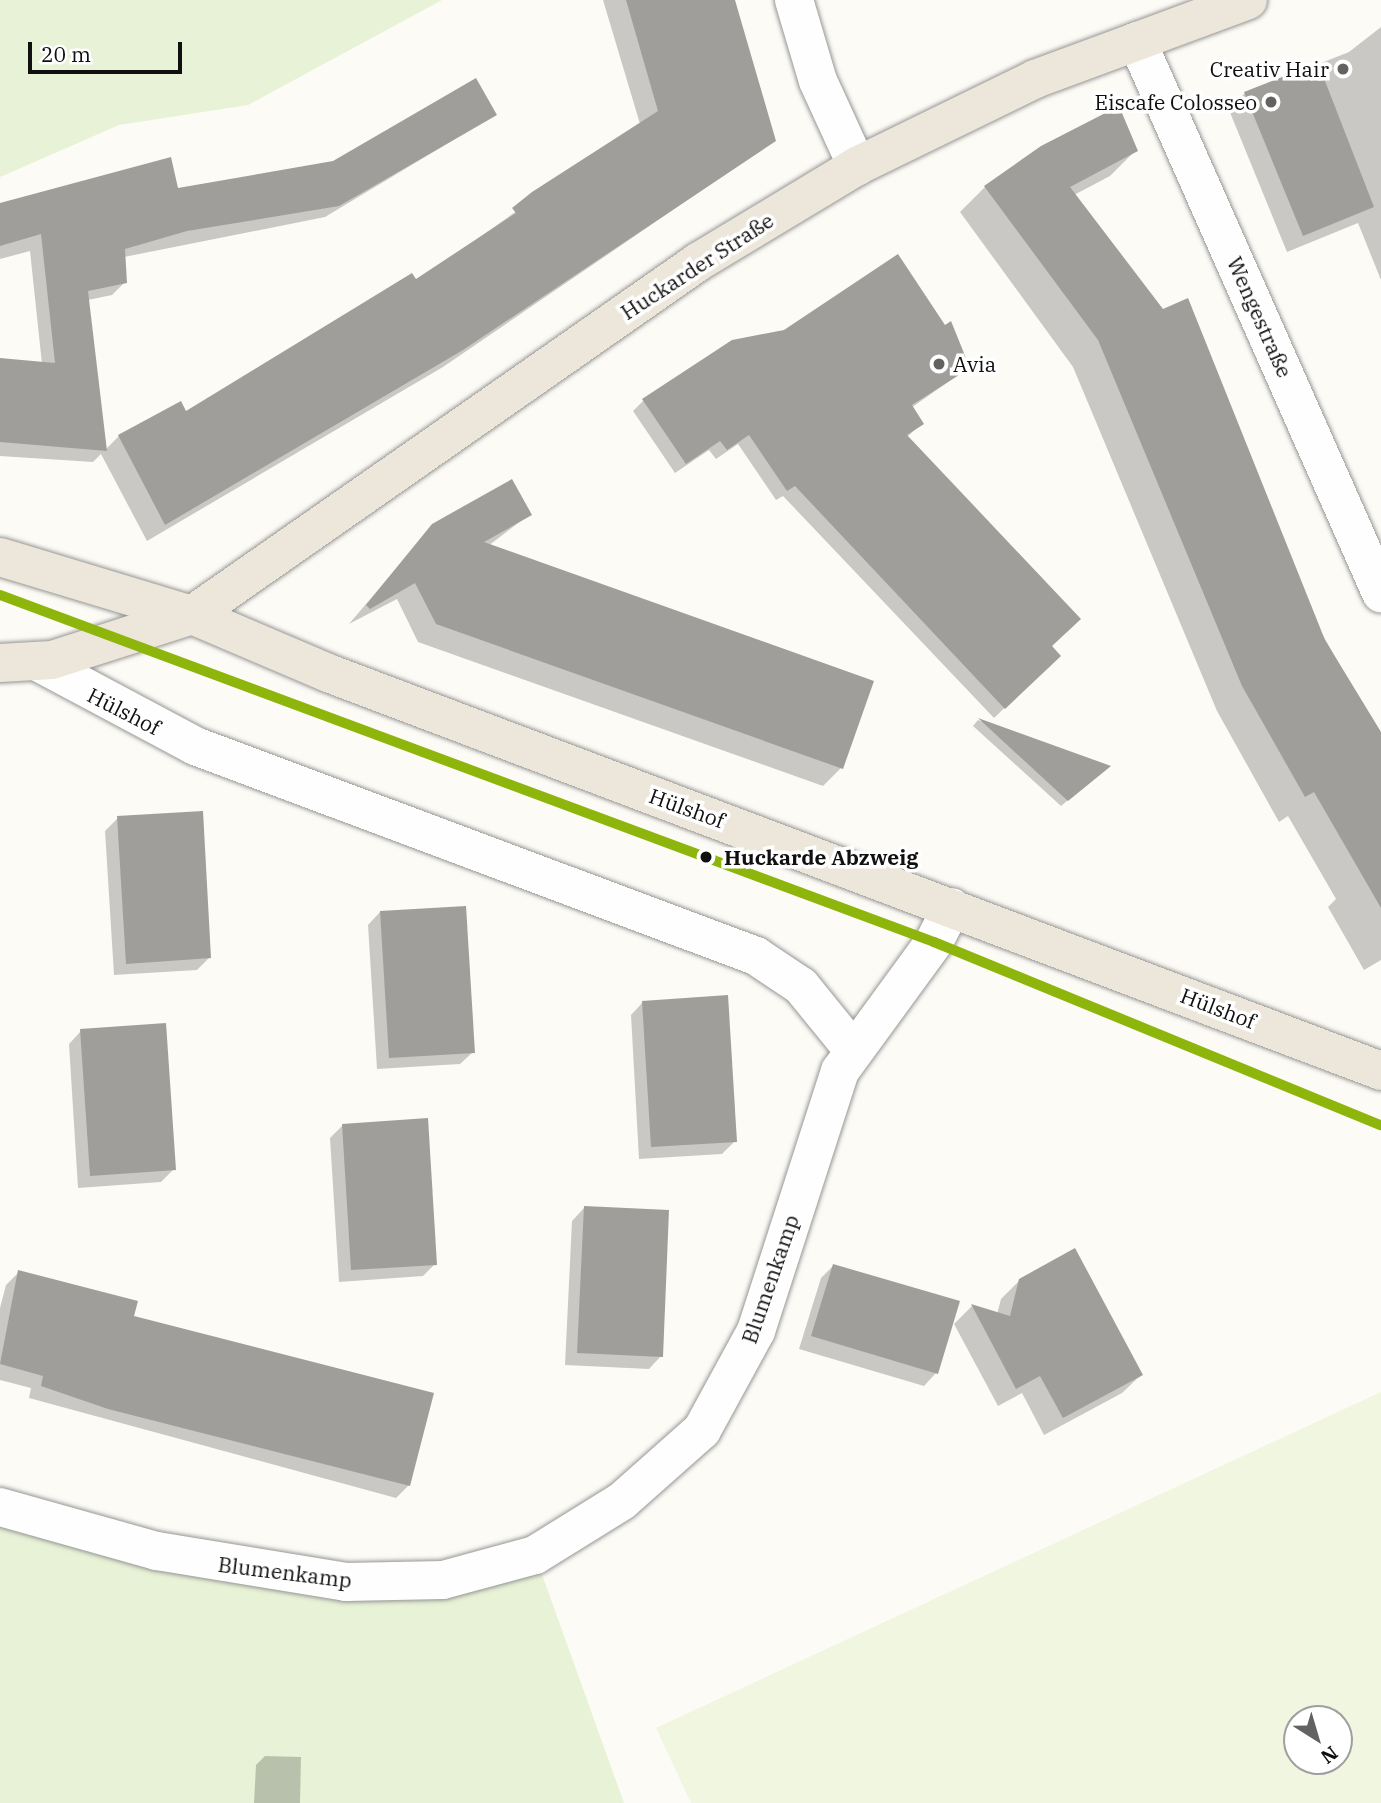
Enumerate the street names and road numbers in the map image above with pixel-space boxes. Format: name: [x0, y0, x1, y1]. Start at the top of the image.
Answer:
street label: Huckarder Straße: [616, 207, 778, 325]
street label: Wengestraße: [1222, 253, 1298, 381]
street label: Hülshof: [83, 682, 165, 740]
street label: Hülshof: [646, 783, 728, 833]
street label: Hülshof: [1177, 982, 1259, 1034]
street label: Blumenkamp: [736, 1211, 804, 1347]
street label: Blumenkamp: [217, 1551, 353, 1593]

